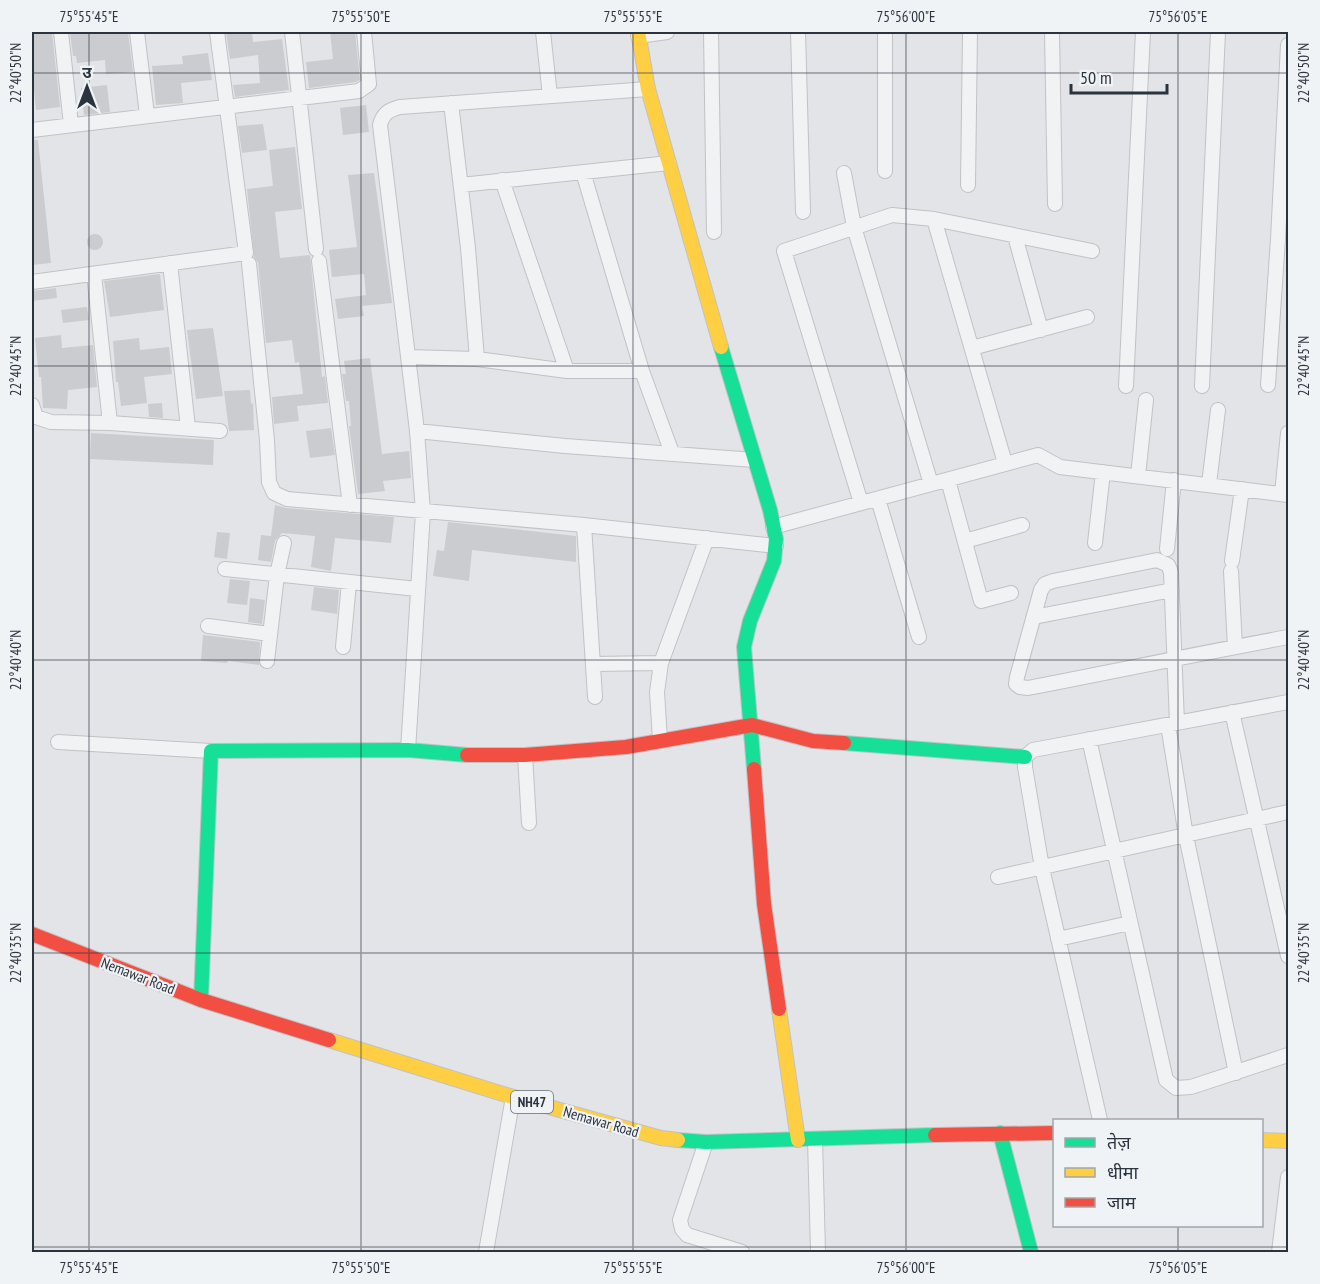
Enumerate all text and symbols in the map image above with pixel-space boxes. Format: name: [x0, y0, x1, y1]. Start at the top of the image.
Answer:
text: 75°55'45"E: [59, 7, 119, 26]
text: 75°55'50"E: [331, 7, 391, 26]
text: 75°55'55"E: [603, 7, 663, 26]
text: 75°56'00"E: [876, 7, 936, 26]
text: 75°56'05"E: [1148, 7, 1208, 26]
text: 22°40'50"N: [6, 43, 25, 103]
text: 22°40'50"N: [1294, 43, 1313, 103]
north arrow: [57, 57, 117, 117]
scale bar: [1071, 57, 1167, 95]
text: उ: [82, 62, 92, 82]
text: 50 m: [1080, 66, 1112, 89]
text: 22°40'45"N: [6, 336, 25, 396]
text: 22°40'45"N: [1294, 336, 1313, 396]
text: 22°40'40"N: [6, 630, 25, 690]
text: 22°40'40"N: [1294, 630, 1313, 690]
text: 22°40'35"N: [6, 923, 25, 983]
text: 22°40'35"N: [1294, 923, 1313, 983]
street label: Nemawar Road: [98, 953, 178, 998]
road number: NH47: [511, 1091, 553, 1113]
street label: Nemawar Road: [561, 1102, 641, 1141]
legend: [1053, 1119, 1263, 1227]
text: तेज़: [1107, 1131, 1131, 1154]
text: धीमा: [1107, 1161, 1138, 1184]
text: जाम: [1107, 1191, 1137, 1214]
text: 75°55'45"E: [59, 1258, 119, 1277]
text: 75°55'50"E: [331, 1258, 391, 1277]
text: 75°55'55"E: [603, 1258, 663, 1277]
text: 75°56'00"E: [876, 1258, 936, 1277]
text: 75°56'05"E: [1148, 1258, 1208, 1277]

